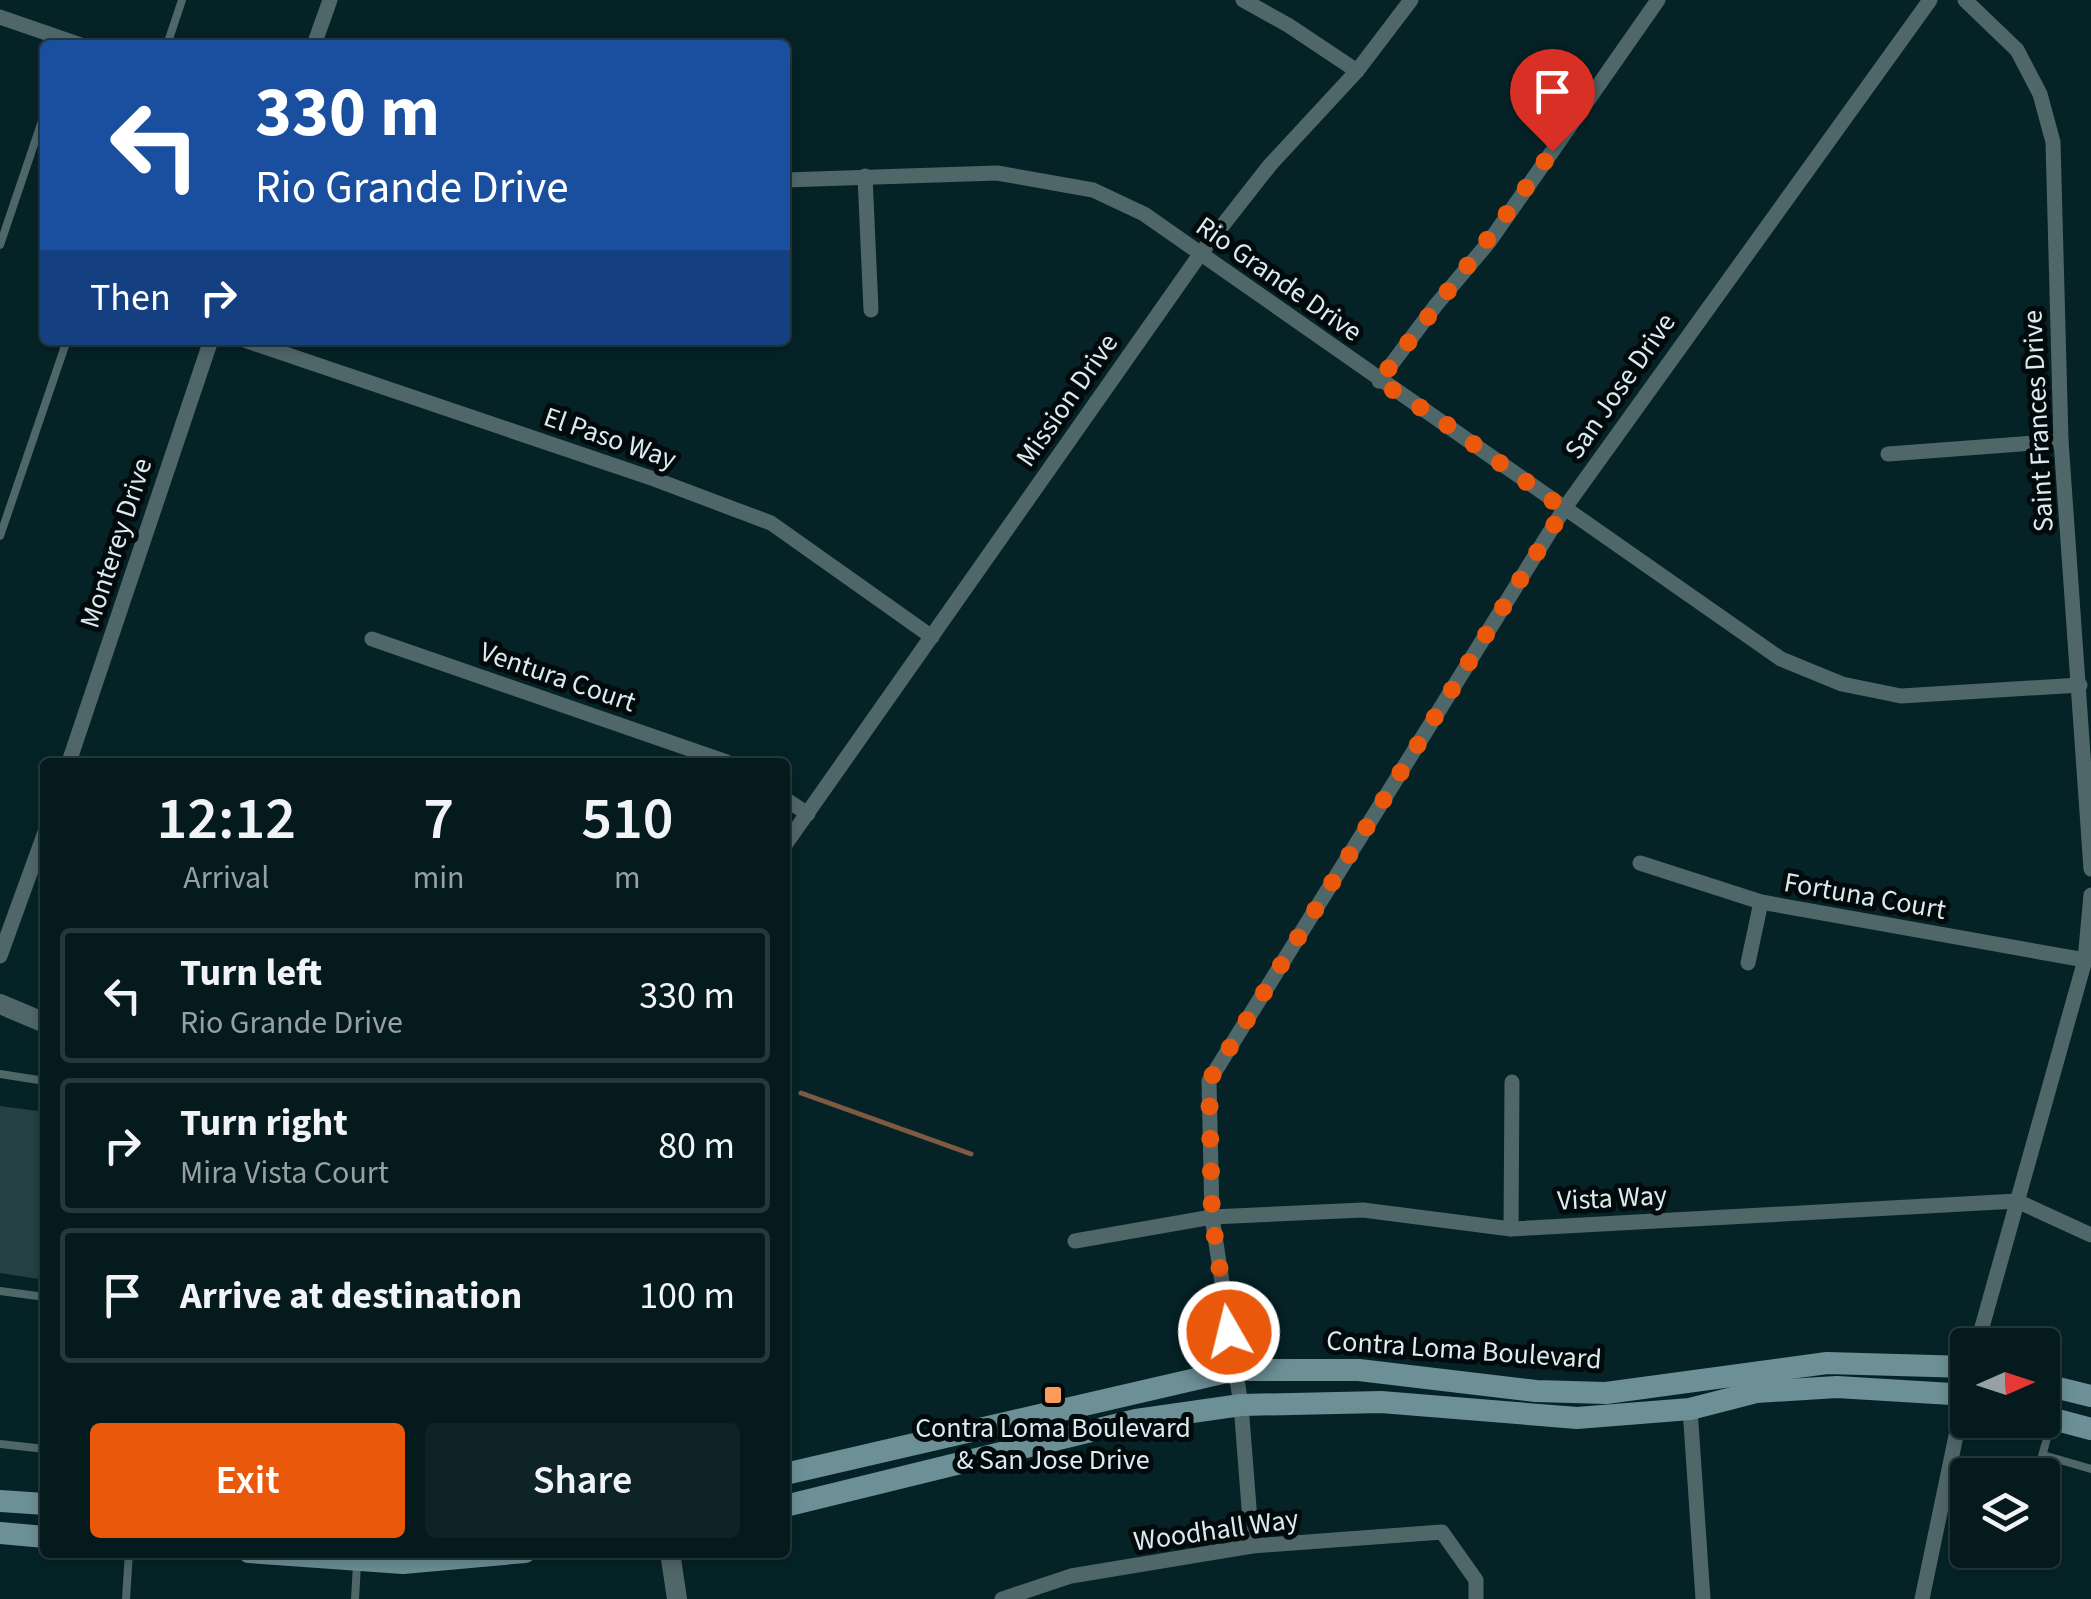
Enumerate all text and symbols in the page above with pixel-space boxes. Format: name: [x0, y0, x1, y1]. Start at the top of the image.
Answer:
pin: [1510, 49, 1595, 152]
text: 330 m: [255, 63, 440, 163]
icon: arrive: [1525, 64, 1580, 119]
icon: left: [90, 80, 220, 210]
text: Rio Grande Drive: [255, 156, 569, 220]
street label: Rio Grande Drive: [1188, 207, 1370, 351]
icon: right: [191, 270, 246, 325]
text: Then: [90, 271, 171, 325]
street label: San Jose Drive: [1555, 305, 1685, 467]
street label: Saint Frances Drive: [2012, 309, 2064, 533]
street label: Mission Drive: [1006, 325, 1128, 475]
street label: El Paso Way: [538, 397, 682, 479]
street label: Monterey Drive: [70, 453, 162, 633]
street label: Ventura Court: [475, 632, 642, 722]
text: 12:12: [157, 777, 296, 862]
text: 7: [423, 777, 454, 862]
text: 510: [581, 777, 673, 862]
text: Arrival: [183, 855, 269, 901]
text: min: [413, 855, 465, 901]
text: m: [614, 855, 641, 901]
street label: Fortuna Court: [1781, 862, 1950, 930]
text: Turn left: [180, 946, 322, 1000]
icon: left: [95, 968, 150, 1023]
text: 330 m: [639, 969, 735, 1023]
text: Rio Grande Drive: [180, 1000, 403, 1046]
text: Turn right: [180, 1096, 348, 1150]
icon: right: [95, 1118, 150, 1173]
text: 80 m: [658, 1119, 735, 1173]
text: Mira Vista Court: [180, 1150, 389, 1196]
street label: Vista Way: [1556, 1175, 1668, 1221]
icon: arrive: [95, 1268, 150, 1323]
text: Arrive at destination: [180, 1269, 522, 1323]
text: 100 m: [639, 1269, 735, 1323]
position arrow: [1177, 1280, 1281, 1384]
street label: Contra Loma Boulevard: [1325, 1320, 1603, 1380]
north arrow: [1950, 1328, 2060, 1438]
map controls: [1950, 1328, 2060, 1568]
marker: Contra Loma Boulevard & San Jose Drive: [1042, 1384, 1064, 1406]
place label: Contra Loma Boulevard & San Jose Drive: [915, 1408, 1191, 1480]
button: Exit: [90, 1423, 405, 1538]
button: Share: [425, 1423, 740, 1538]
button: layers: [1950, 1458, 2060, 1568]
street label: Woodhall Way: [1131, 1499, 1301, 1561]

